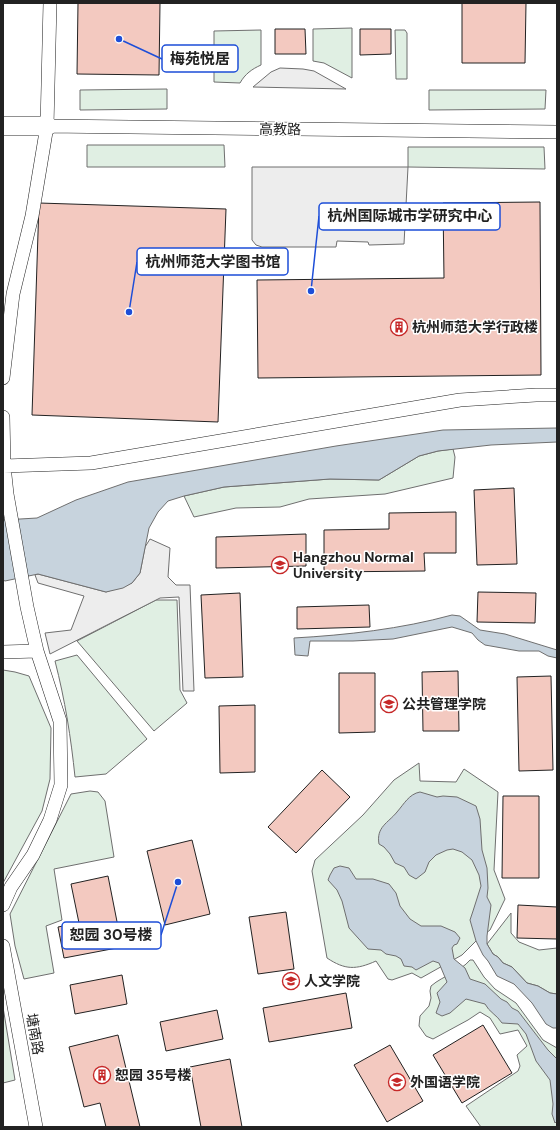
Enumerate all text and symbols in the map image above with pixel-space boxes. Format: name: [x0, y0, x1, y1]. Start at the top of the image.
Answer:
callout: 梅苑悦居: [162, 45, 238, 72]
text: 梅苑悦居: [170, 49, 230, 69]
street label: 高教路: [259, 120, 301, 138]
callout: 杭州国际城市学研究中心: [319, 203, 500, 230]
text: 杭州国际城市学研究中心: [327, 206, 493, 226]
callout: 杭州师范大学图书馆: [137, 248, 288, 275]
text: 杭州师范大学图书馆: [145, 252, 281, 272]
building icon: 杭州师范大学行政楼: [389, 317, 409, 337]
place label: 杭州师范大学行政楼: [412, 318, 538, 336]
place label: Hangzhou Normal University: [293, 548, 414, 582]
school or university icon: Hangzhou Normal University: [270, 555, 290, 575]
school or university icon: 公共管理学院: [379, 694, 399, 714]
place label: 公共管理学院: [402, 695, 486, 713]
callout: 恕园 30号楼: [62, 922, 161, 949]
text: 恕园 30号楼: [69, 925, 153, 945]
school or university icon: 人文学院: [281, 971, 301, 991]
place label: 人文学院: [304, 972, 360, 990]
street label: 塘南路: [22, 1012, 48, 1056]
building icon: 恕园 35号楼: [92, 1065, 112, 1085]
place label: 恕园 35号楼: [115, 1066, 191, 1084]
school or university icon: 外国语学院: [387, 1072, 407, 1092]
place label: 外国语学院: [410, 1073, 480, 1091]

